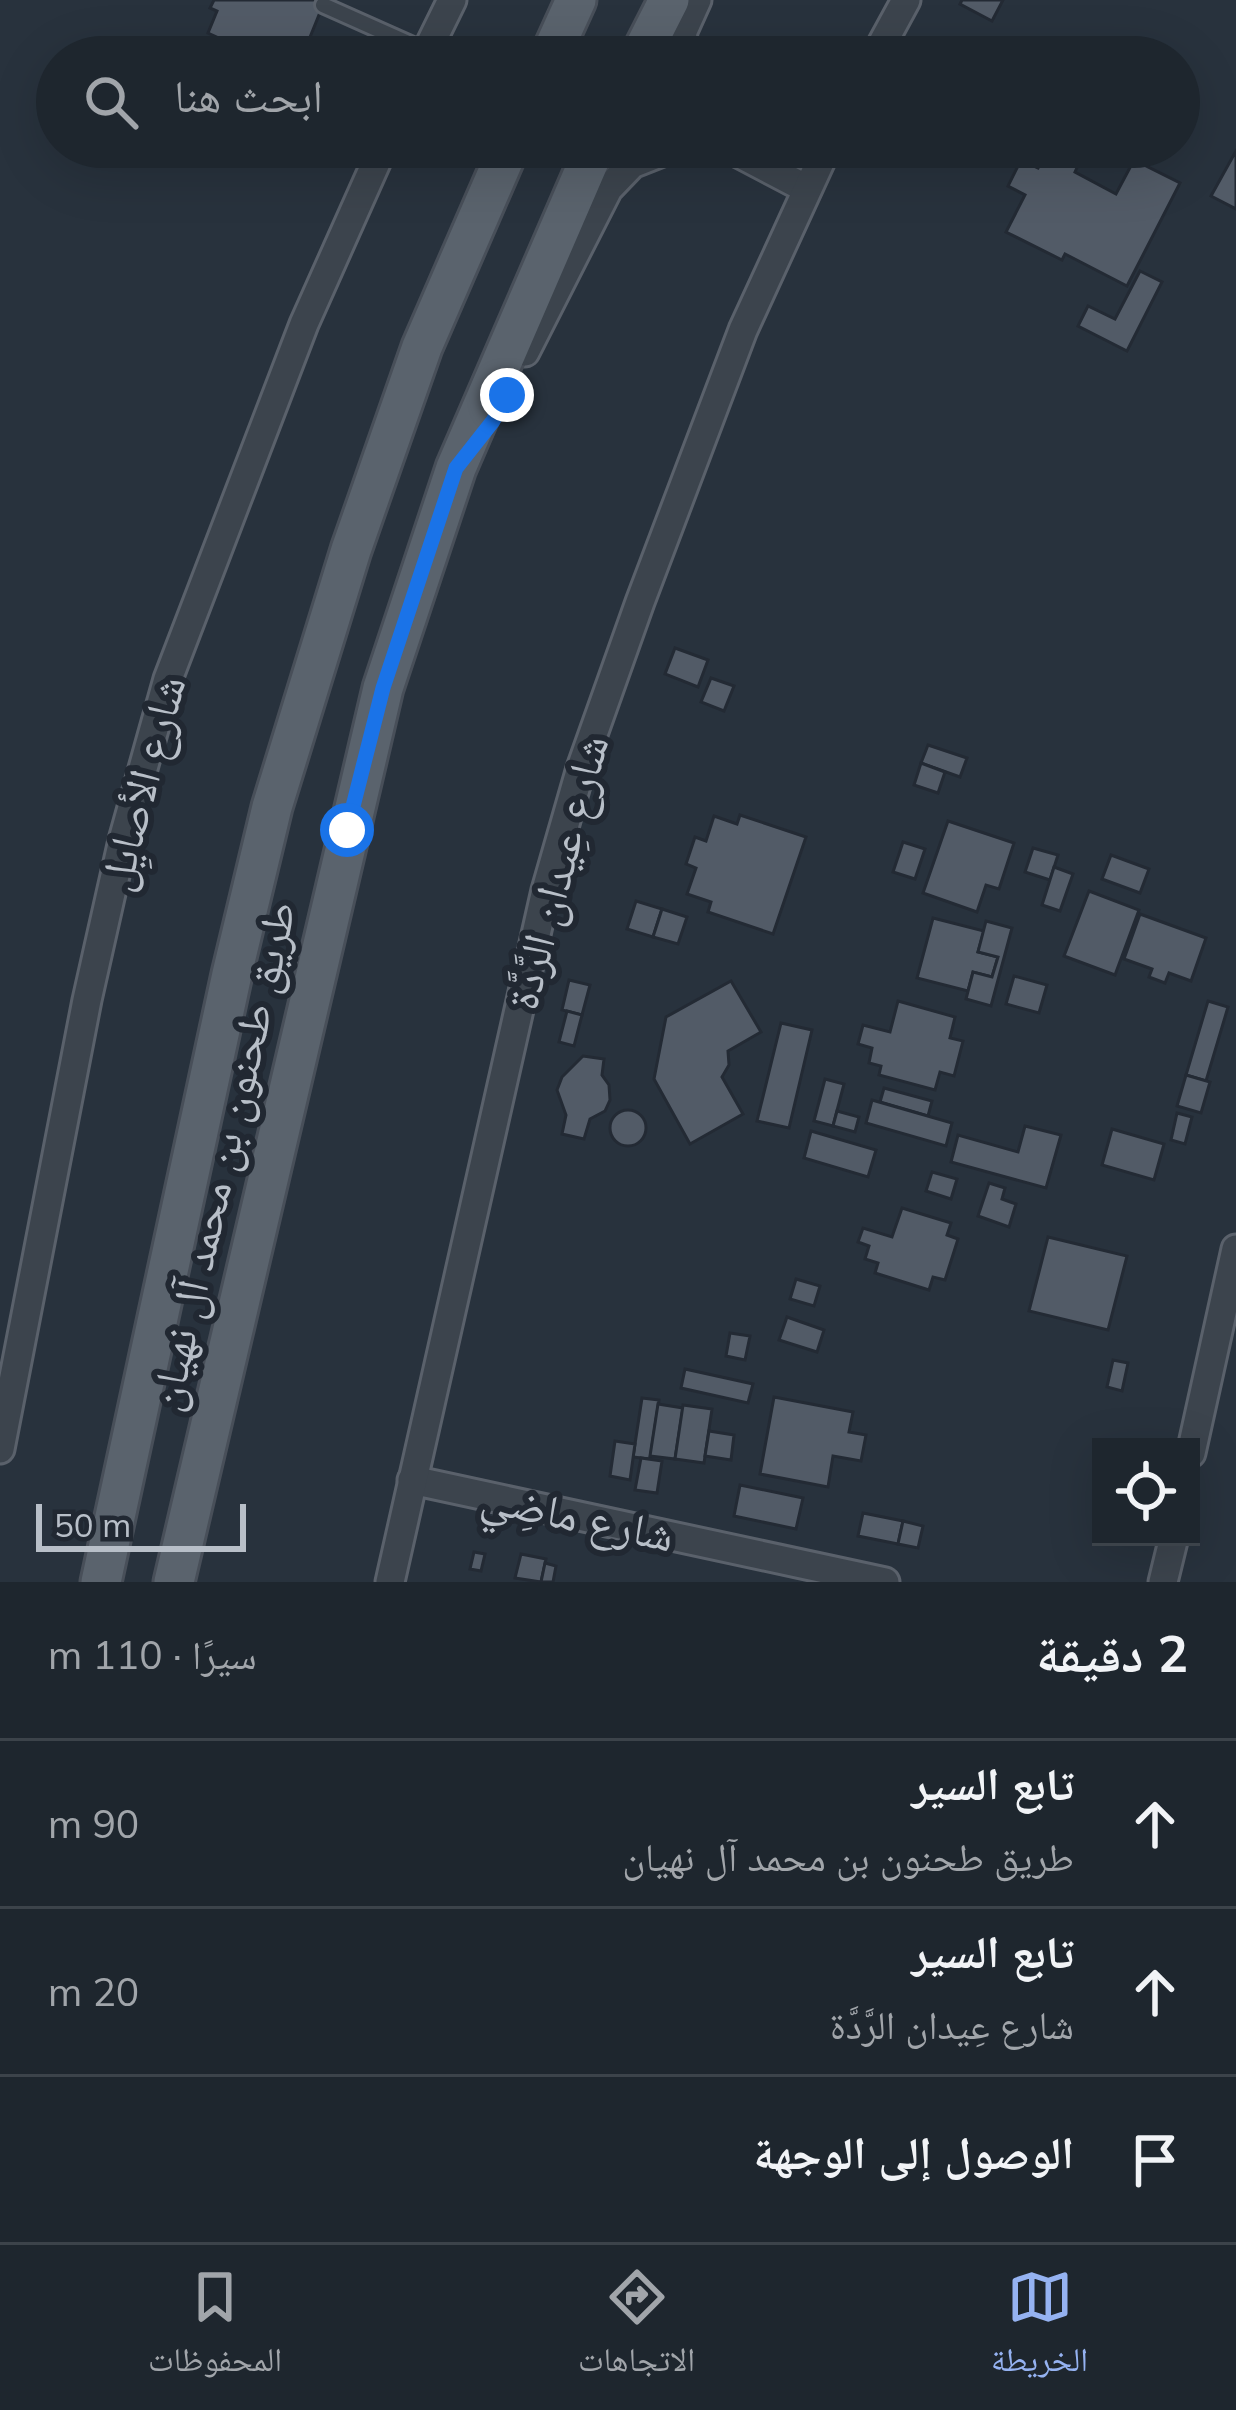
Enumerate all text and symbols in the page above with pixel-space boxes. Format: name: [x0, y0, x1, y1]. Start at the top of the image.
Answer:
search box: [36, 36, 1200, 168]
text: ابحث هنا: [174, 67, 323, 123]
icon: search: [78, 69, 144, 135]
route end: [480, 368, 534, 422]
street label: شارع الأصايِل: [86, 669, 202, 898]
street label: شارع عِيدان الرَّدَّة: [493, 728, 621, 1016]
route start: [320, 803, 374, 857]
street label: طريق طحنون بن محمد آل نهيان: [135, 896, 308, 1416]
map controls: [1092, 1438, 1200, 1546]
button: locate: [1092, 1438, 1200, 1546]
street label: شارع ماضِي: [475, 1467, 680, 1572]
scale bar: [36, 1498, 246, 1551]
text: 50 m: [54, 1504, 131, 1545]
text: 2 دقيقة: [1036, 1621, 1188, 1685]
text: سيرًا · 110 m: [48, 1630, 257, 1679]
text: تابع السير: [912, 1755, 1074, 1811]
icon: ahead: [1122, 1791, 1188, 1857]
text: 90 m: [48, 1799, 139, 1848]
text: طريق طحنون بن محمد آل نهيان: [622, 1832, 1074, 1881]
text: تابع السير: [912, 1923, 1074, 1979]
icon: ahead: [1122, 1959, 1188, 2025]
text: 20 m: [48, 1967, 139, 2016]
text: شارع عِيدان الرَّدَّة: [830, 2000, 1074, 2049]
text: الوصول إلى الوجهة: [753, 2124, 1074, 2180]
icon: arrive: [1122, 2127, 1188, 2193]
tab: المحفوظات: [148, 2264, 282, 2392]
tab: الاتجاهات: [578, 2264, 695, 2392]
tab: الخريطة: [991, 2264, 1088, 2392]

